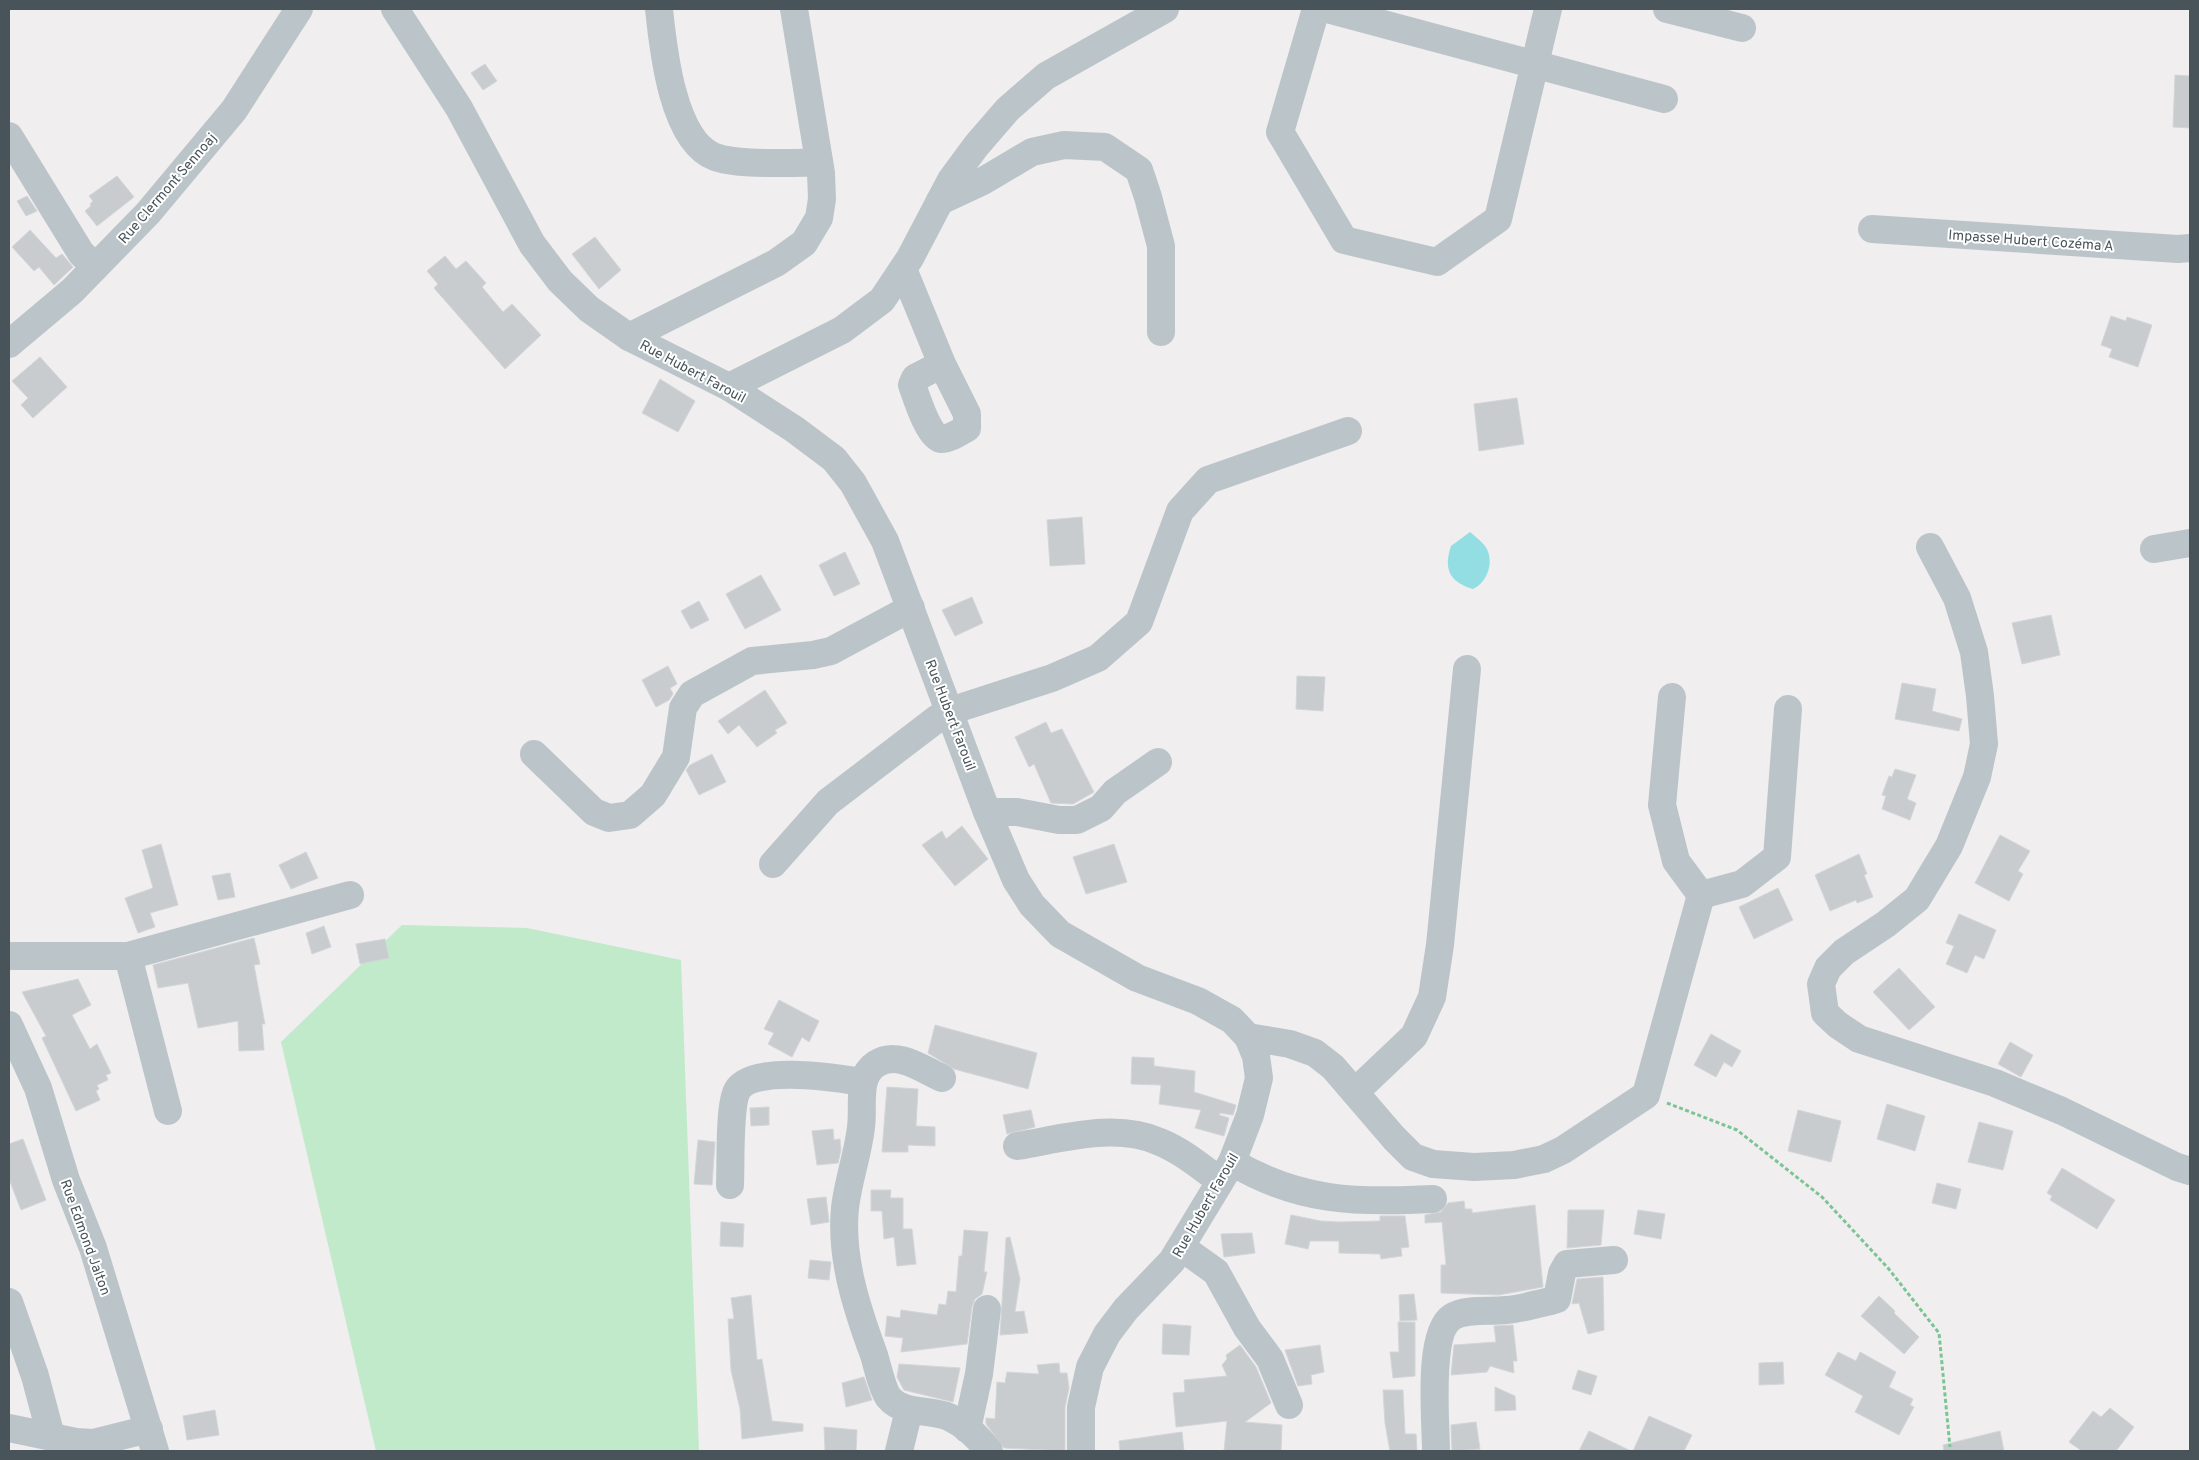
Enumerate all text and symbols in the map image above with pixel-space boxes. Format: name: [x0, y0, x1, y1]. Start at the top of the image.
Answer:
street label: Rue Clermont Sennoaj: [116, 130, 221, 248]
street label: Impasse Hubert Cozéma A: [1948, 227, 2114, 256]
street label: Rue Hubert Farouil: [636, 337, 748, 407]
street label: Rue Hubert Farouil: [921, 658, 979, 774]
street label: Rue Hubert Farouil: [1170, 1151, 1243, 1261]
street label: Rue Edmond Jalton: [56, 1177, 113, 1298]

